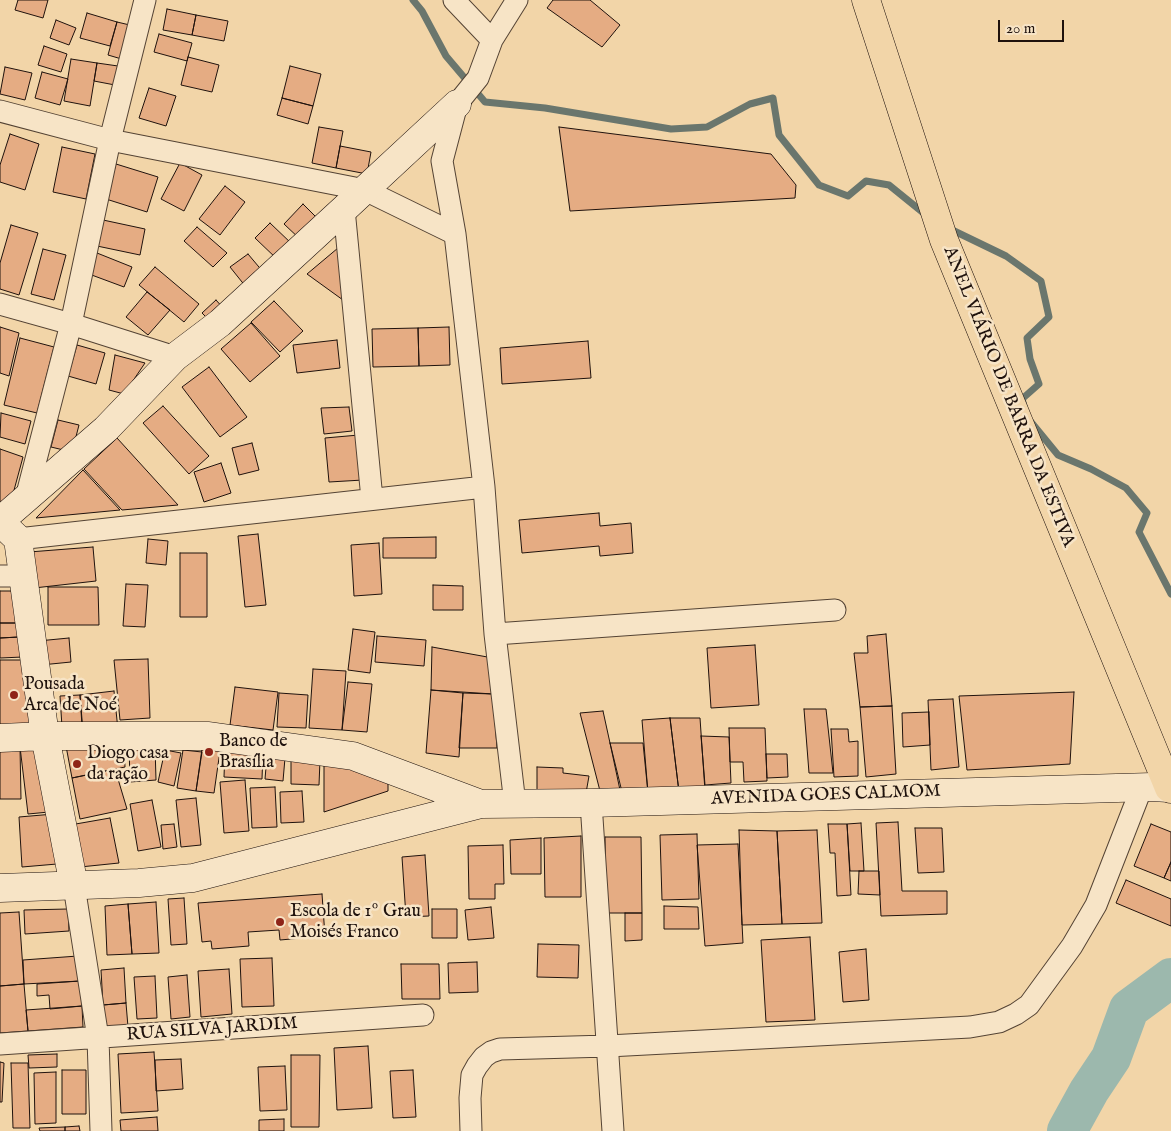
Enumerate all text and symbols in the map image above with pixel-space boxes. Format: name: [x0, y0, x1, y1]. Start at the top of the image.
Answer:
scale bar: [1001, 10, 1067, 42]
text: 20 m: [1006, 19, 1035, 38]
street label: ANEL VIÁRIO DE BARRA DA ESTIVA: [938, 243, 1078, 551]
place label: Pousada Arca de Noé: [24, 674, 117, 716]
marker: Pousada Arca de Noé: [8, 689, 20, 701]
place label: Banco de Brasília: [219, 731, 287, 774]
place label: Diogo casa da ração: [87, 743, 169, 786]
marker: Banco de Brasília: [203, 746, 215, 758]
marker: Diogo casa da ração: [71, 758, 83, 770]
street label: AVENIDA GOES CALMOM: [711, 781, 941, 811]
place label: Escola de 1º Grau Moisés Franco: [290, 901, 421, 944]
marker: Escola de 1º Grau Moisés Franco: [274, 916, 286, 928]
street label: RUA SILVA JARDIM: [126, 1013, 298, 1047]

